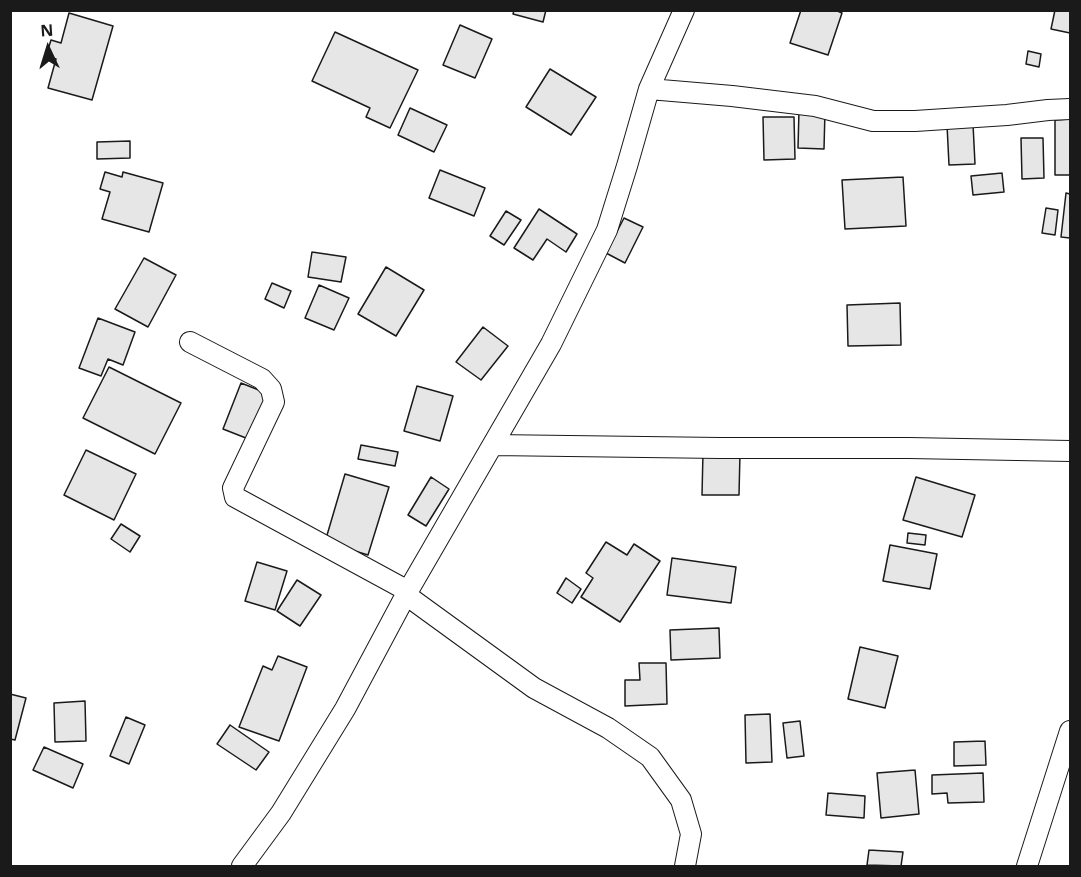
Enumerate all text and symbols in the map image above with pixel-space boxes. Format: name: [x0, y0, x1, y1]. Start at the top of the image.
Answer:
north arrow: [18, 18, 78, 78]
text: N: [39, 19, 54, 41]

